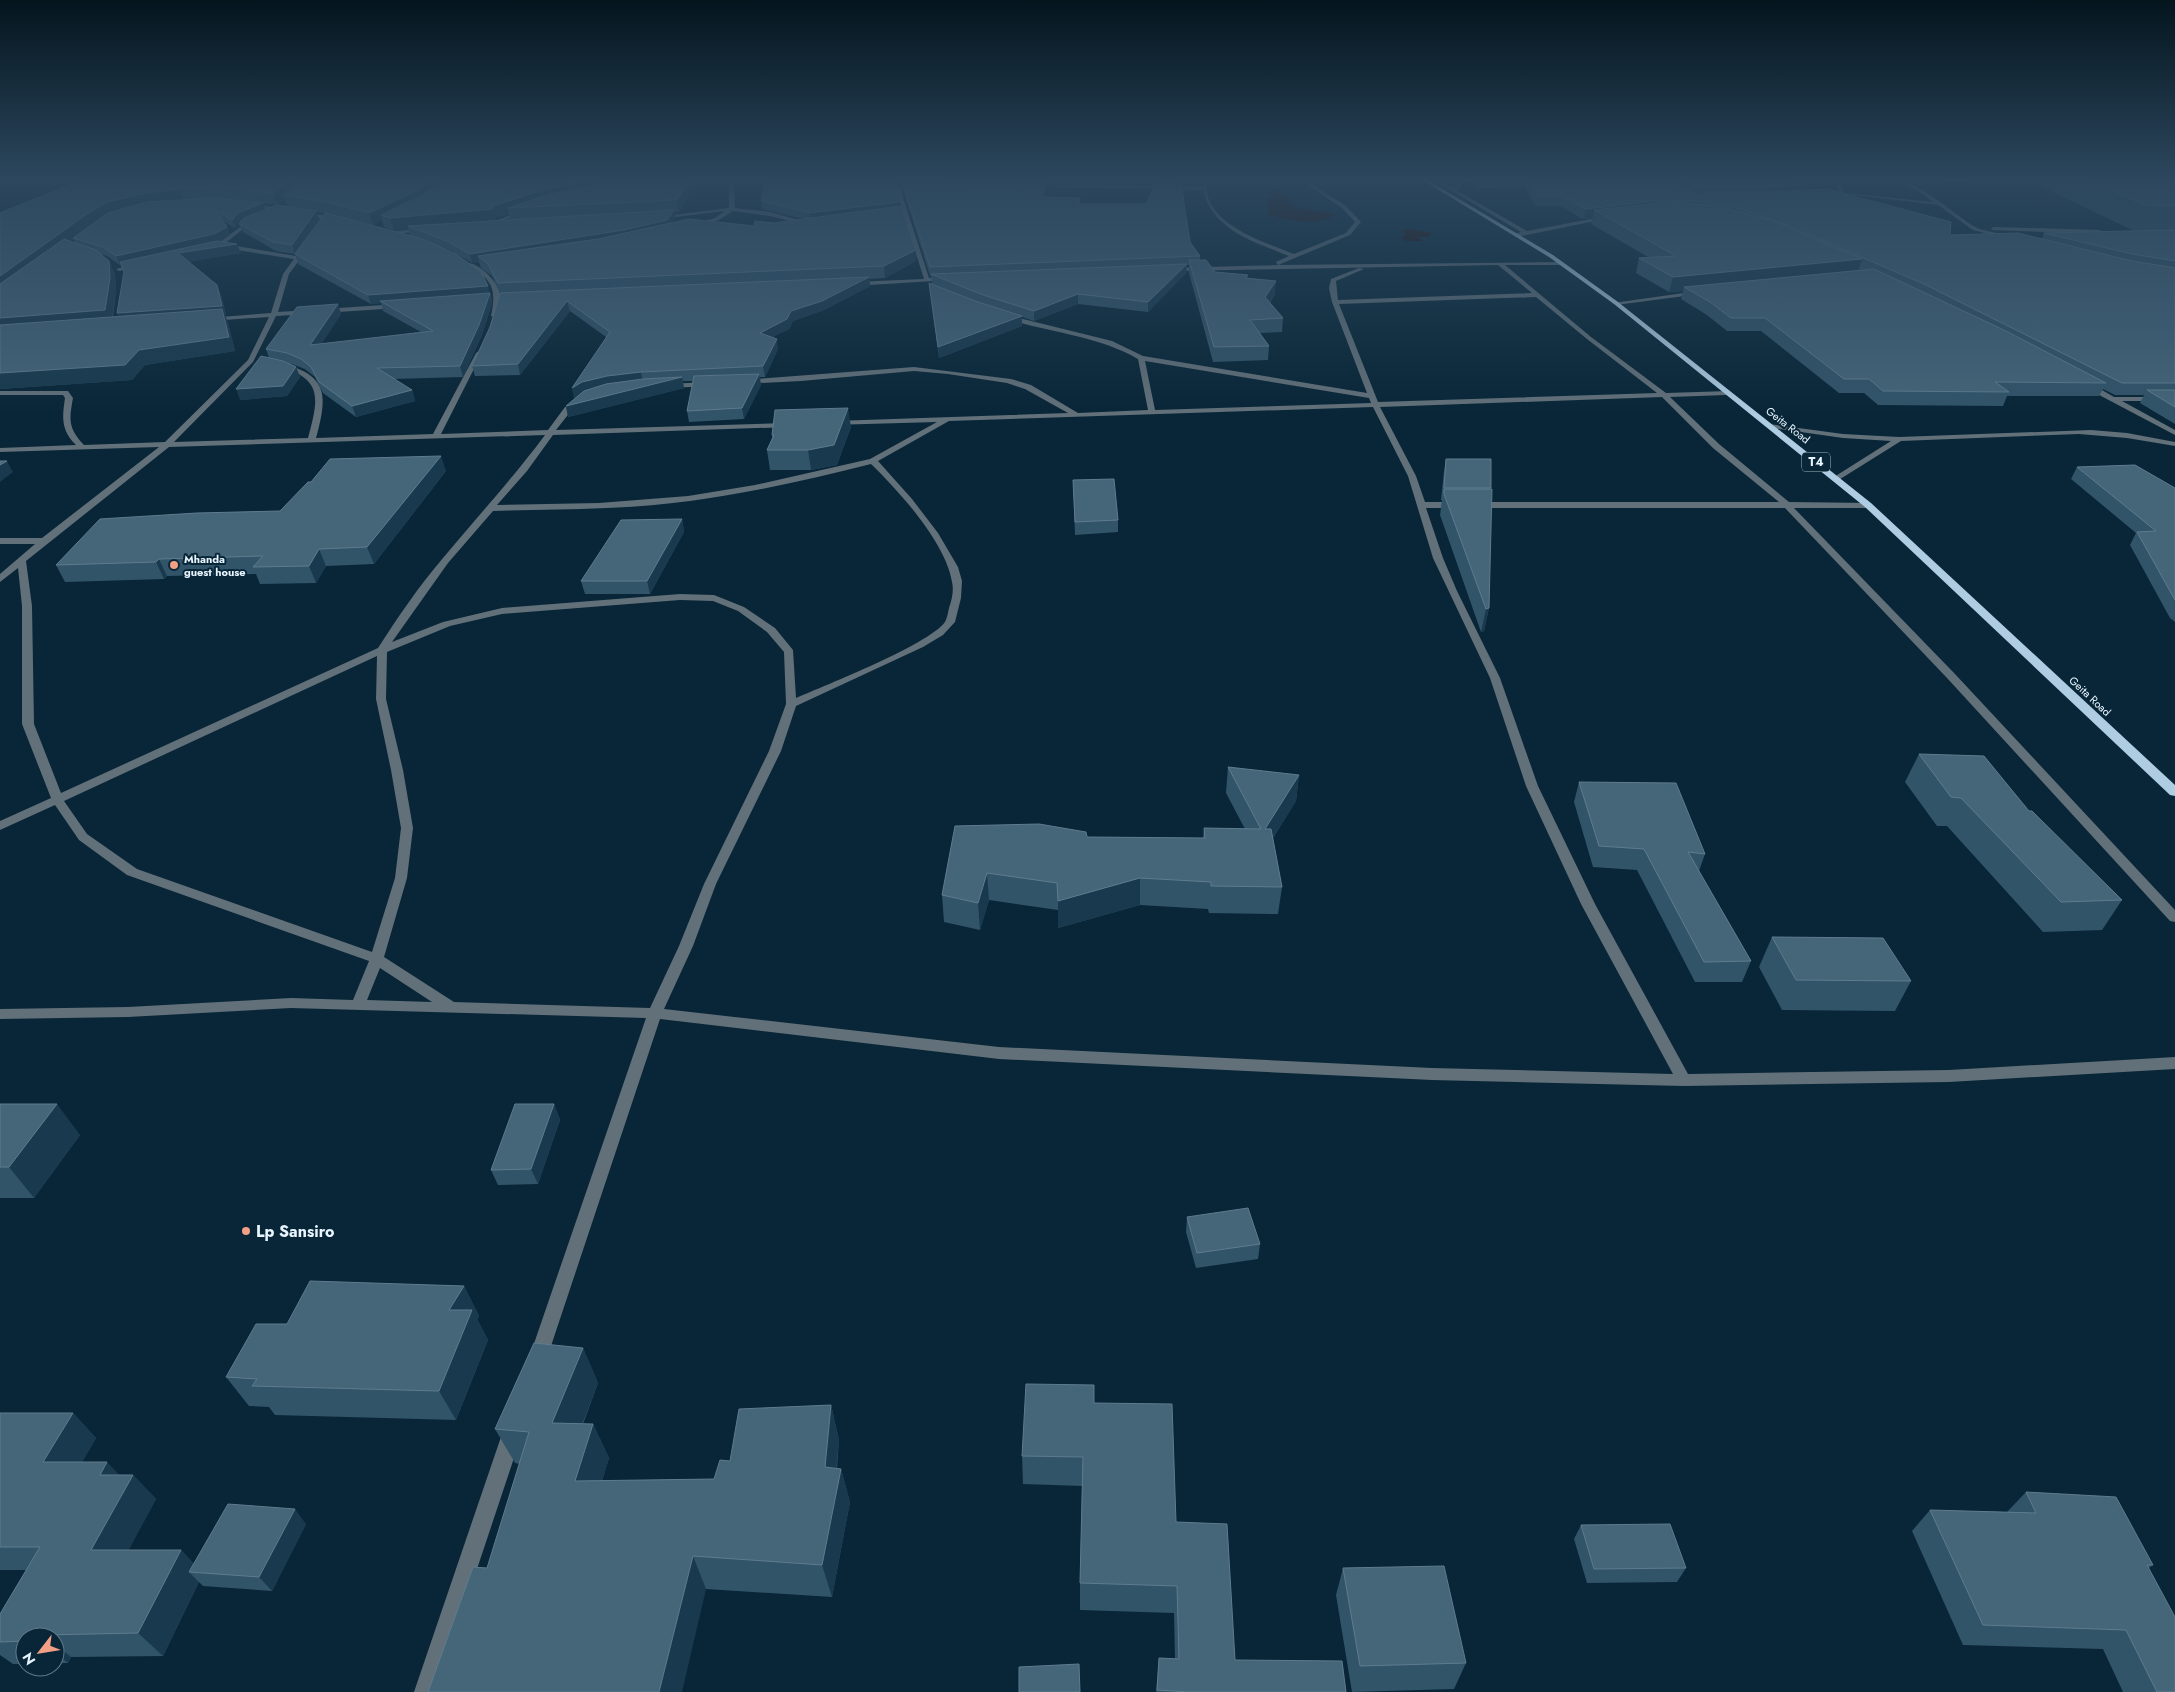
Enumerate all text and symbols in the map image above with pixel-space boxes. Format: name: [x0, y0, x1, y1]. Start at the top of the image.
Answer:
street label: Geita Road: [1763, 403, 1813, 447]
road number: T4: [1802, 452, 1830, 472]
place label: Mhanda guest house: [184, 551, 246, 580]
marker: Mhanda guest house: [168, 559, 180, 571]
street label: Geita Road: [2066, 672, 2114, 720]
place label: Lp Sansiro: [256, 1220, 334, 1243]
marker: Lp Sansiro: [240, 1225, 252, 1237]
north arrow: [15, 1627, 65, 1677]
text: N: [17, 1649, 40, 1669]

